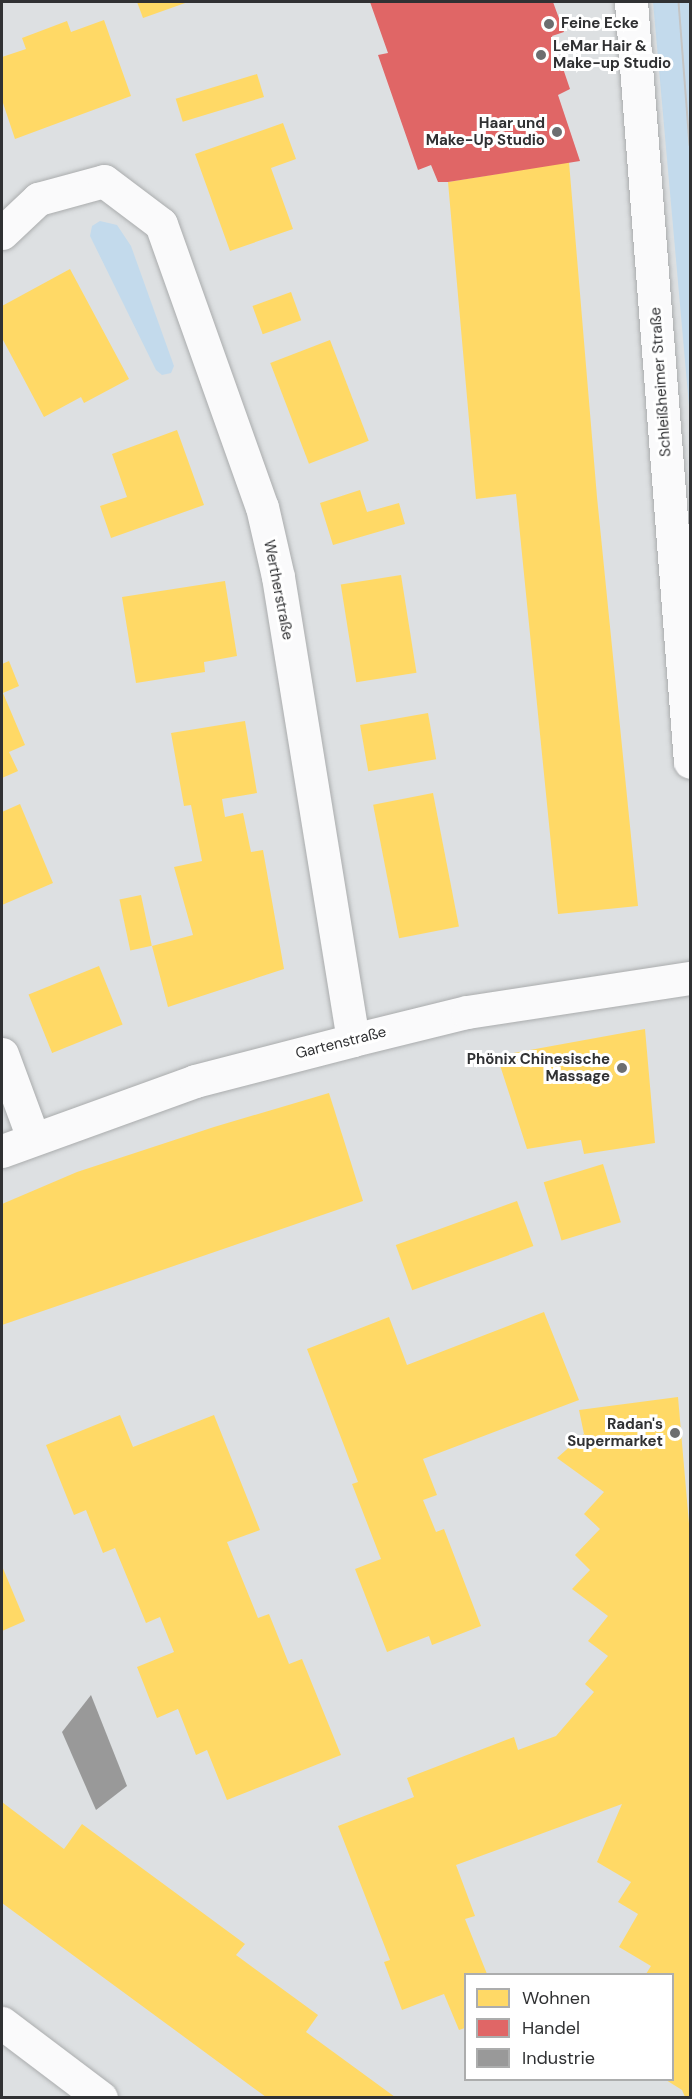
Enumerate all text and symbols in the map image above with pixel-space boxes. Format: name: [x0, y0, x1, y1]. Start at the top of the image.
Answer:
place label: Feine Ecke: [561, 15, 639, 33]
marker: Feine Ecke: [542, 17, 556, 31]
place label: LeMar Hair & Make-up Studio: [553, 37, 671, 72]
marker: LeMar Hair & Make-up Studio: [534, 48, 548, 62]
place label: Haar und Make-Up Studio: [426, 114, 545, 149]
marker: Haar und Make-Up Studio: [550, 125, 564, 139]
street label: Schleißheimer Straße: [647, 307, 675, 457]
street label: Wertherstraße: [259, 539, 297, 641]
street label: Gartenstraße: [294, 1023, 388, 1063]
place label: Phönix Chinesische Massage: [467, 1050, 610, 1085]
marker: Phönix Chinesische Massage: [615, 1061, 629, 1075]
place label: Radan's Supermarket: [567, 1415, 663, 1450]
marker: Radan's Supermarket: [668, 1426, 682, 1440]
legend: [464, 1973, 674, 2081]
text: Wohnen: [522, 1986, 590, 2010]
text: Handel: [522, 2016, 580, 2040]
text: Industrie: [522, 2046, 595, 2070]

